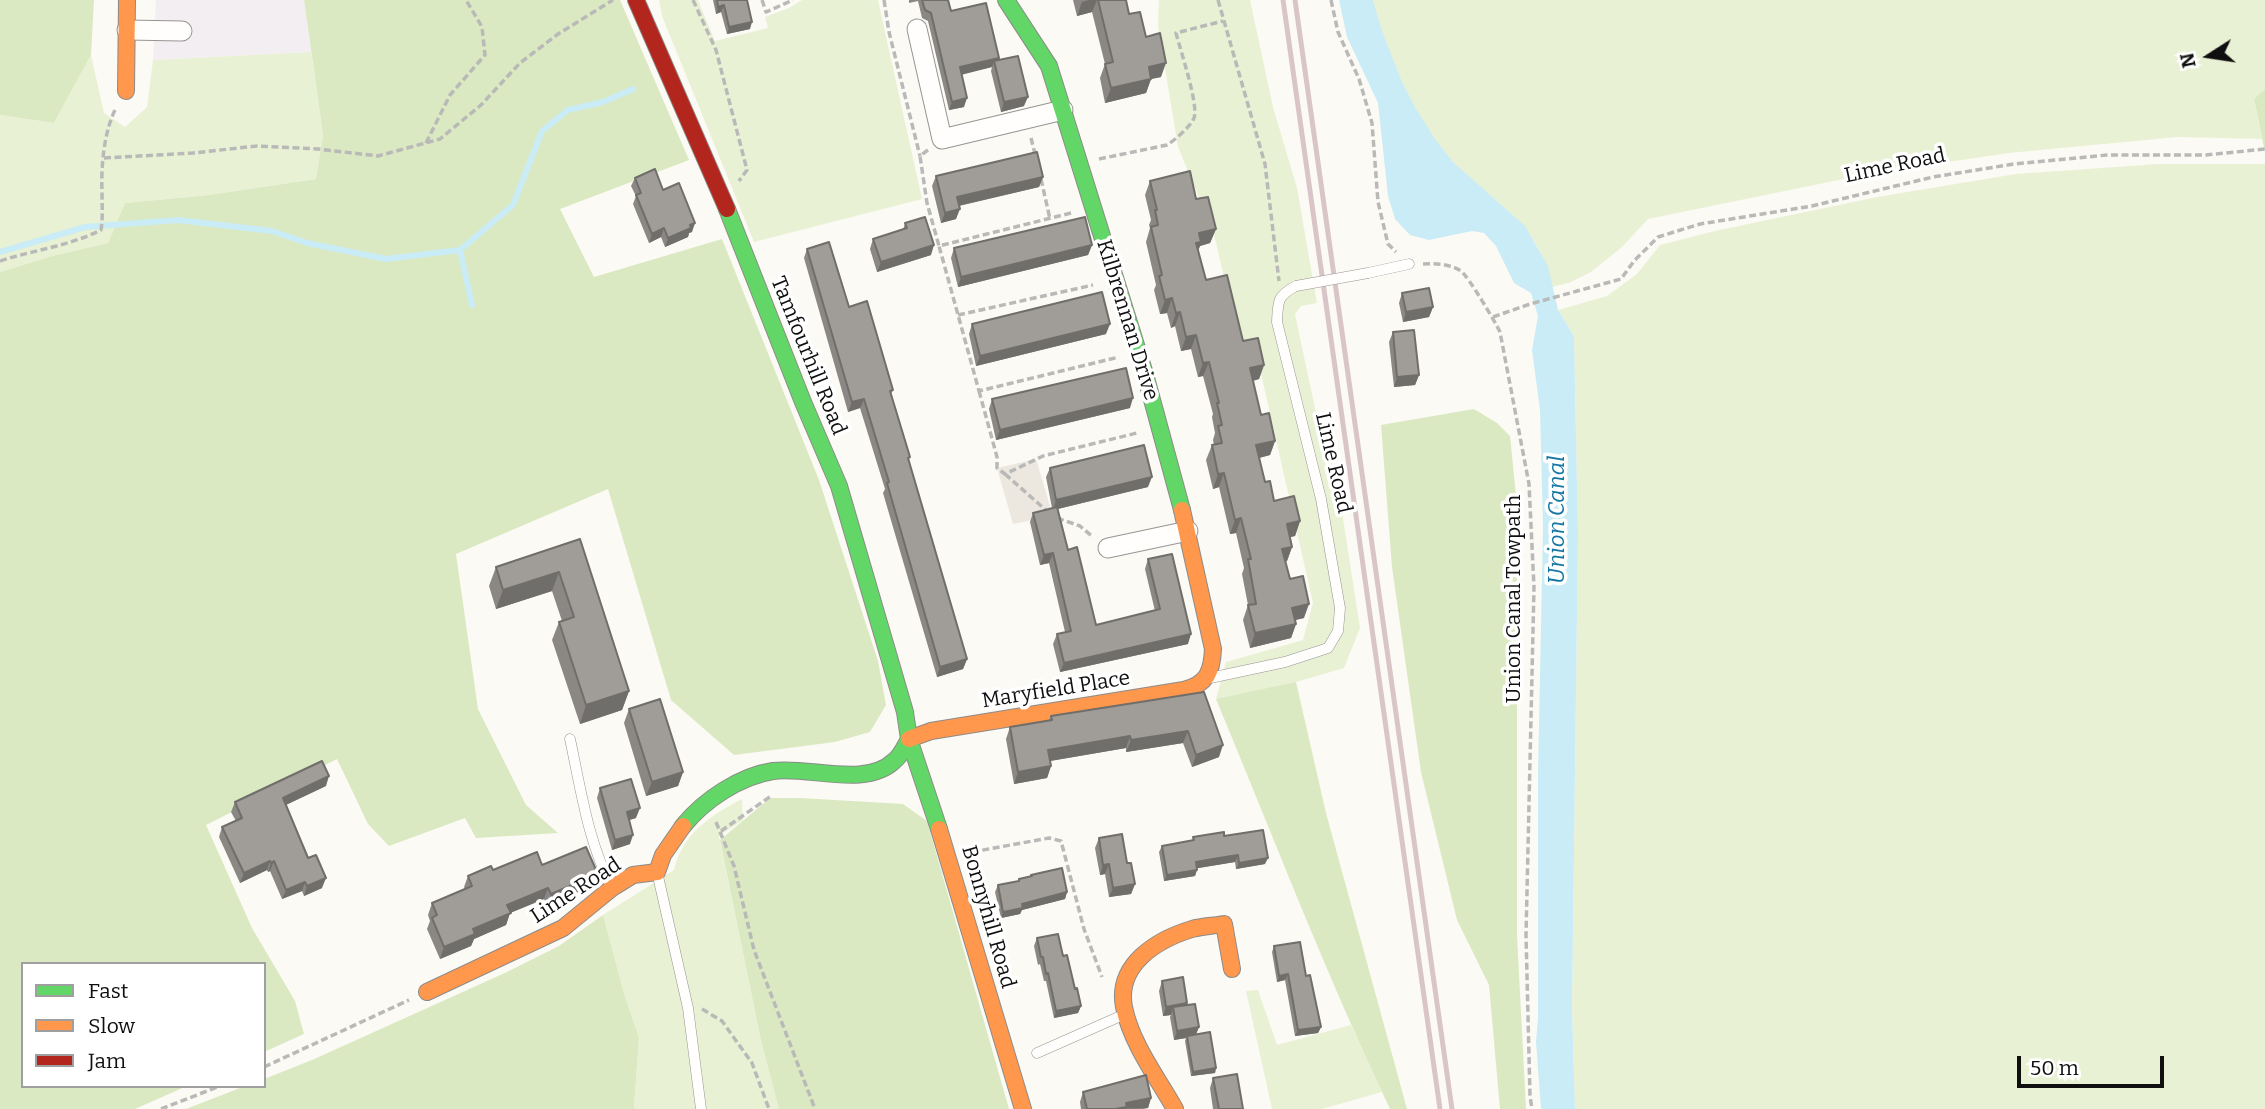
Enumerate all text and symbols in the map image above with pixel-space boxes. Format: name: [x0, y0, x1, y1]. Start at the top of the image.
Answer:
north arrow: [2174, 21, 2244, 91]
text: N: [2175, 51, 2201, 70]
street label: Lime Road: [1842, 143, 1948, 189]
street label: Kilbrennan Drive: [1091, 237, 1163, 403]
street label: Tamfourhill Road: [765, 273, 851, 439]
street label: Lime Road: [1309, 410, 1357, 516]
water label: Union Canal: [1544, 456, 1572, 584]
street label: Union Canal Towpath: [1501, 495, 1527, 703]
street label: Maryfield Place: [980, 666, 1132, 714]
street label: Bonnyhill Road: [956, 843, 1020, 991]
street label: Lime Road: [526, 852, 626, 930]
legend: [21, 962, 266, 1088]
text: Fast: [88, 978, 128, 1004]
text: Slow: [88, 1013, 135, 1039]
scale bar: [2020, 1042, 2167, 1086]
text: Jam: [88, 1048, 126, 1074]
text: 50 m: [2030, 1055, 2079, 1081]

